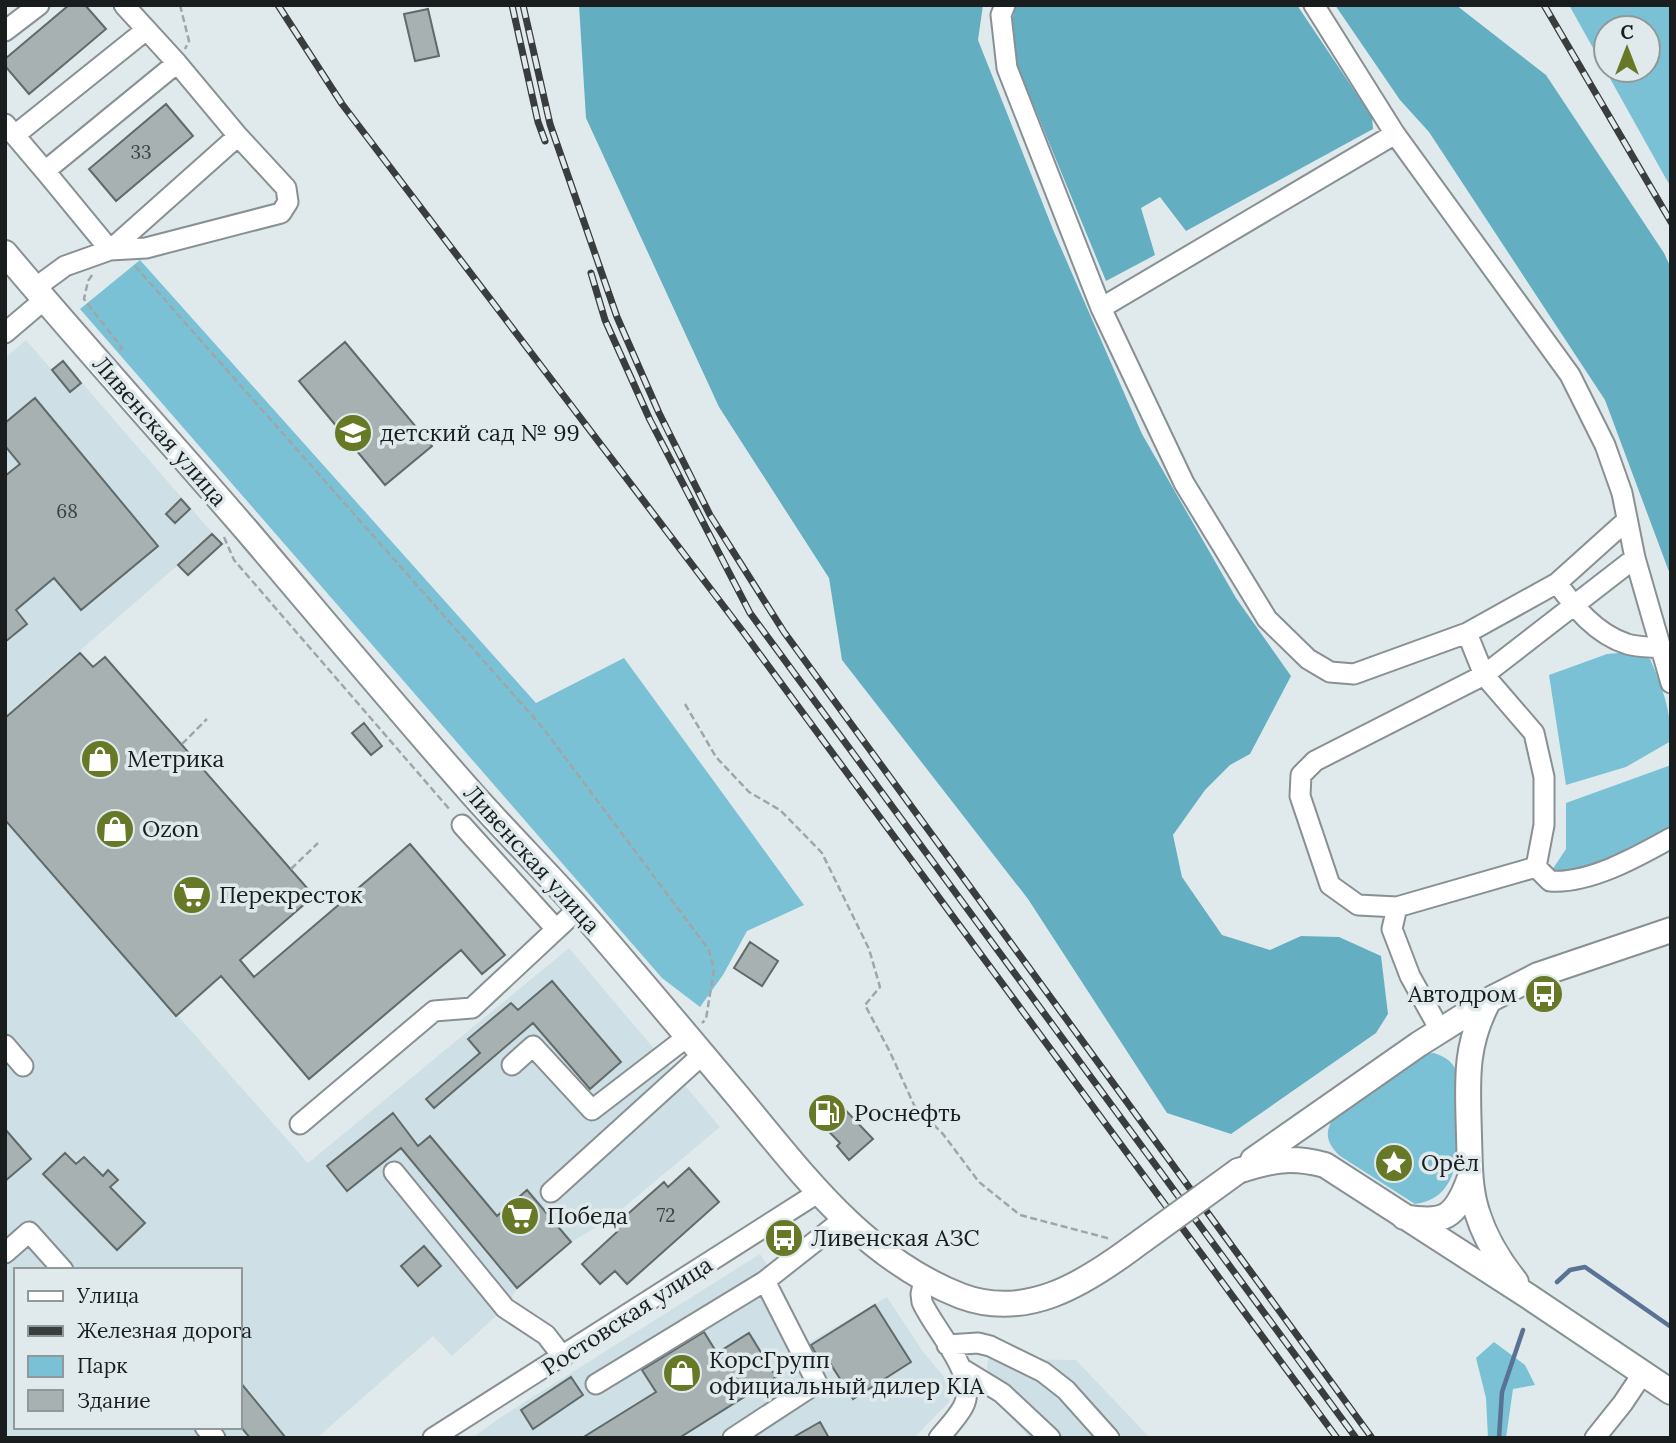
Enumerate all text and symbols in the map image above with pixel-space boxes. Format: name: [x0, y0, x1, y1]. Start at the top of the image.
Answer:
north arrow: [1592, 14, 1662, 84]
text: С: [1620, 20, 1634, 44]
house number: 33: [130, 140, 152, 164]
street label: Ливенская улица: [87, 349, 234, 512]
school or university icon: детский сад № 99: [332, 412, 374, 454]
place label: детский сад № 99: [380, 418, 580, 447]
house number: 68: [56, 499, 78, 523]
shop icon: Метрика: [79, 738, 121, 780]
place label: Метрика: [127, 744, 224, 773]
street label: Ливенская улица: [458, 778, 607, 939]
shop icon: Ozon: [94, 808, 136, 850]
place label: Ozon: [142, 814, 199, 843]
supermarket icon: Перекресток: [171, 874, 213, 916]
place label: Перекресток: [219, 880, 363, 909]
bus stop icon: Автодром: [1523, 973, 1565, 1015]
place label: Автодром: [1407, 979, 1517, 1008]
fuel station icon: Роснефть: [806, 1092, 848, 1134]
place label: Роснефть: [854, 1098, 961, 1127]
place icon: Орёл: [1373, 1142, 1415, 1184]
place label: Орёл: [1421, 1148, 1479, 1177]
supermarket icon: Победа: [499, 1195, 541, 1237]
place label: Победа: [547, 1201, 628, 1230]
house number: 72: [657, 1203, 675, 1227]
bus stop icon: Ливенская АЗС: [763, 1217, 805, 1259]
place label: Ливенская АЗС: [811, 1223, 980, 1252]
street label: Ростовская улица: [536, 1250, 718, 1382]
legend: [14, 1268, 242, 1429]
text: Улица: [76, 1282, 139, 1309]
text: Железная дорога: [77, 1317, 252, 1344]
place label: КорсГрупп официальный дилер KIA: [709, 1345, 985, 1400]
text: Парк: [77, 1352, 128, 1379]
shop icon: КорсГрупп официальный дилер KIA: [661, 1352, 703, 1394]
text: Здание: [77, 1387, 151, 1414]

